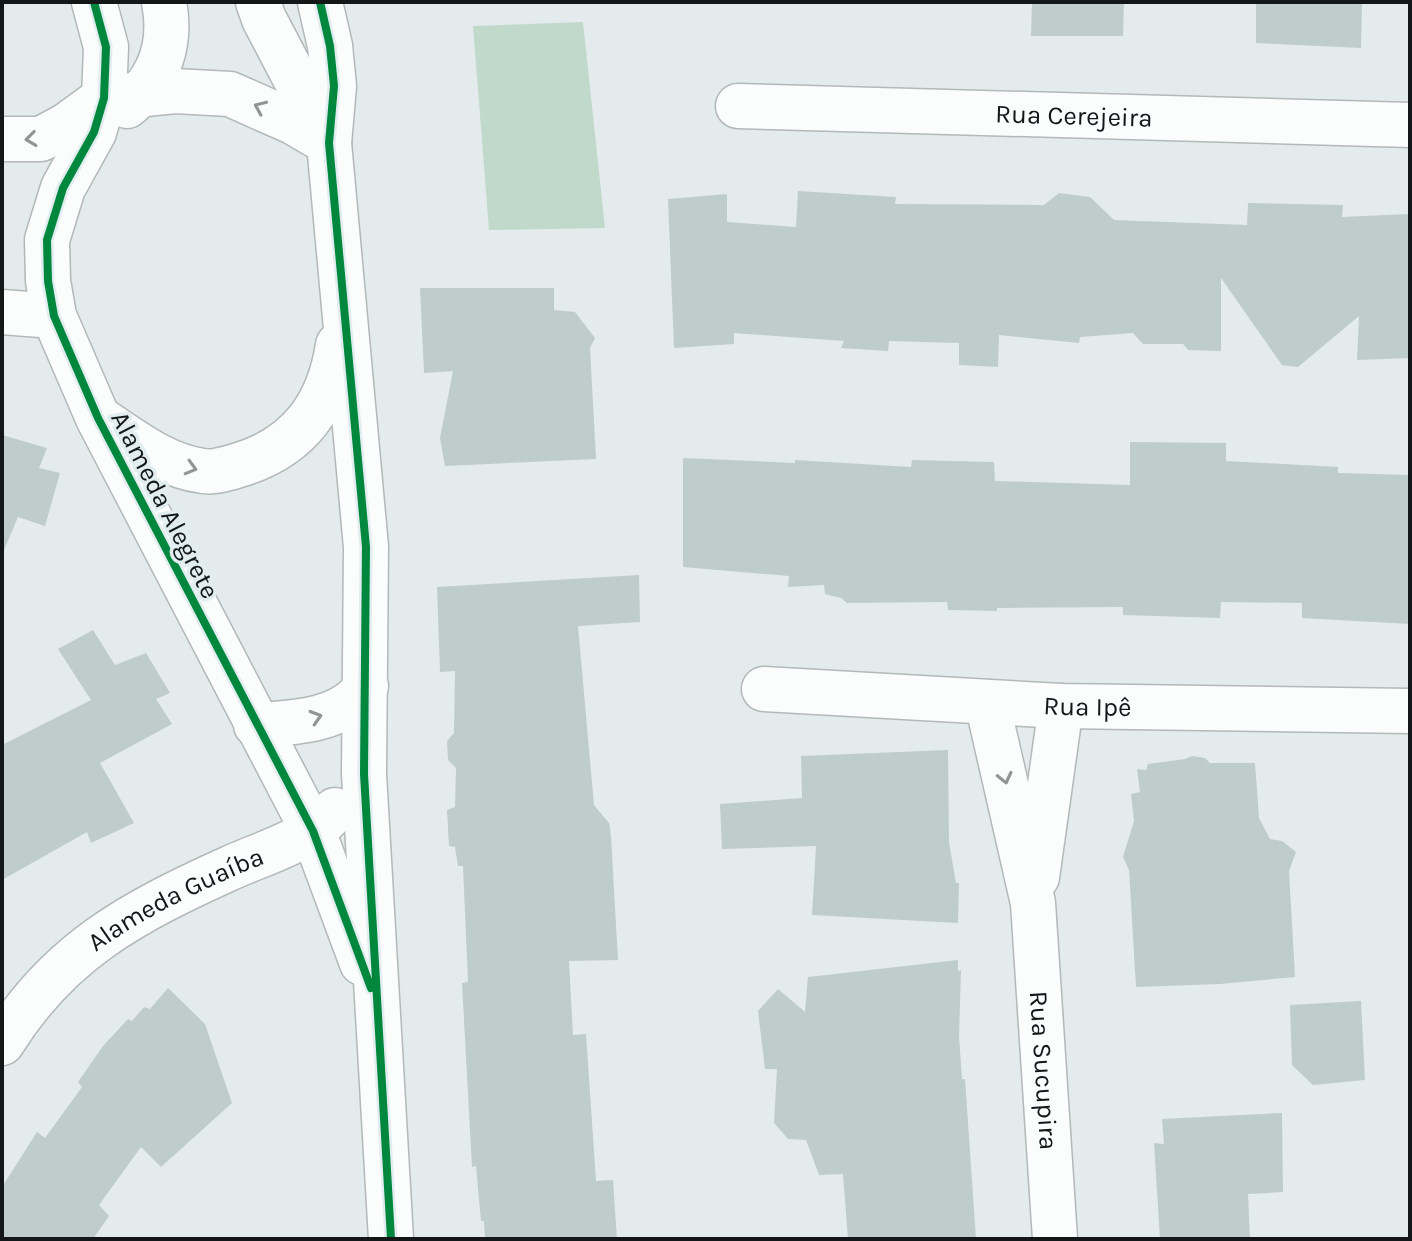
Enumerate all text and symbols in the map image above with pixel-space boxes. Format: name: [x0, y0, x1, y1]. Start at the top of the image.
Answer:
street label: Rua Cerejeira: [995, 98, 1153, 133]
one-way arrow: [254, 101, 268, 117]
one-way arrow: [24, 130, 37, 147]
street label: Alameda Alegrete: [104, 406, 226, 604]
one-way arrow: [183, 458, 197, 475]
street label: Rua Ipê: [1043, 690, 1132, 723]
one-way arrow: [308, 710, 322, 726]
one-way arrow: [996, 771, 1013, 784]
street label: Alameda Guaíba: [81, 840, 268, 958]
street label: Rua Sucupira: [1023, 990, 1065, 1151]

